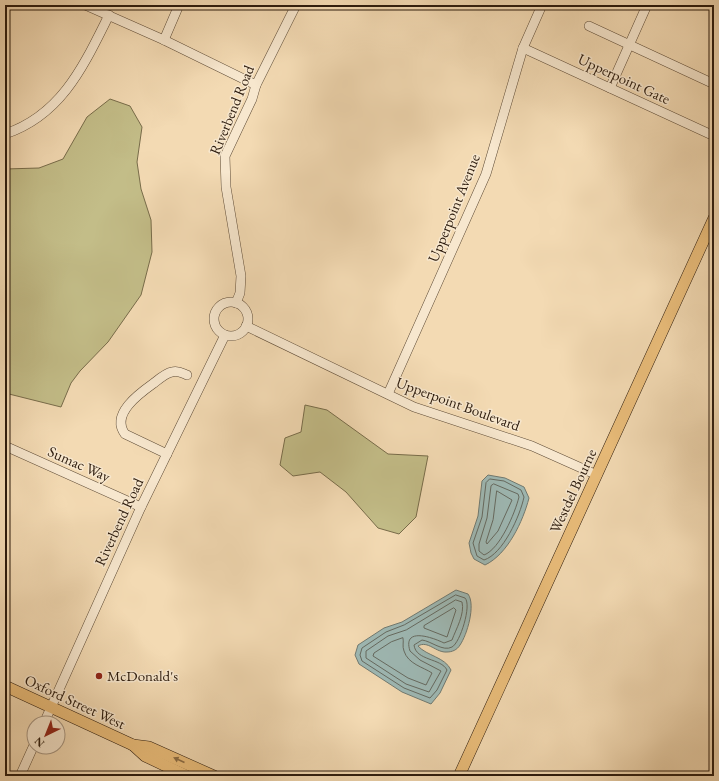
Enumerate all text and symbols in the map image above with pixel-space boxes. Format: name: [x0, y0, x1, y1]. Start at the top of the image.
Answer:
street label: Upperpoint Gate: [575, 49, 673, 108]
street label: Riverbend Road: [205, 62, 258, 157]
street label: Upperpoint Avenue: [423, 151, 484, 265]
street label: Upperpoint Boulevard: [394, 372, 523, 435]
street label: Sumac Way: [45, 441, 114, 486]
street label: Westdel Bourne: [545, 446, 600, 536]
street label: Riverbend Road: [90, 474, 147, 569]
place label: McDonald's: [107, 666, 178, 685]
street label: Oxford Street West: [22, 670, 129, 733]
marker: McDonald's: [94, 671, 104, 681]
north arrow: [26, 715, 66, 755]
text: N: [31, 734, 47, 750]
one-way arrow: [173, 757, 184, 763]

